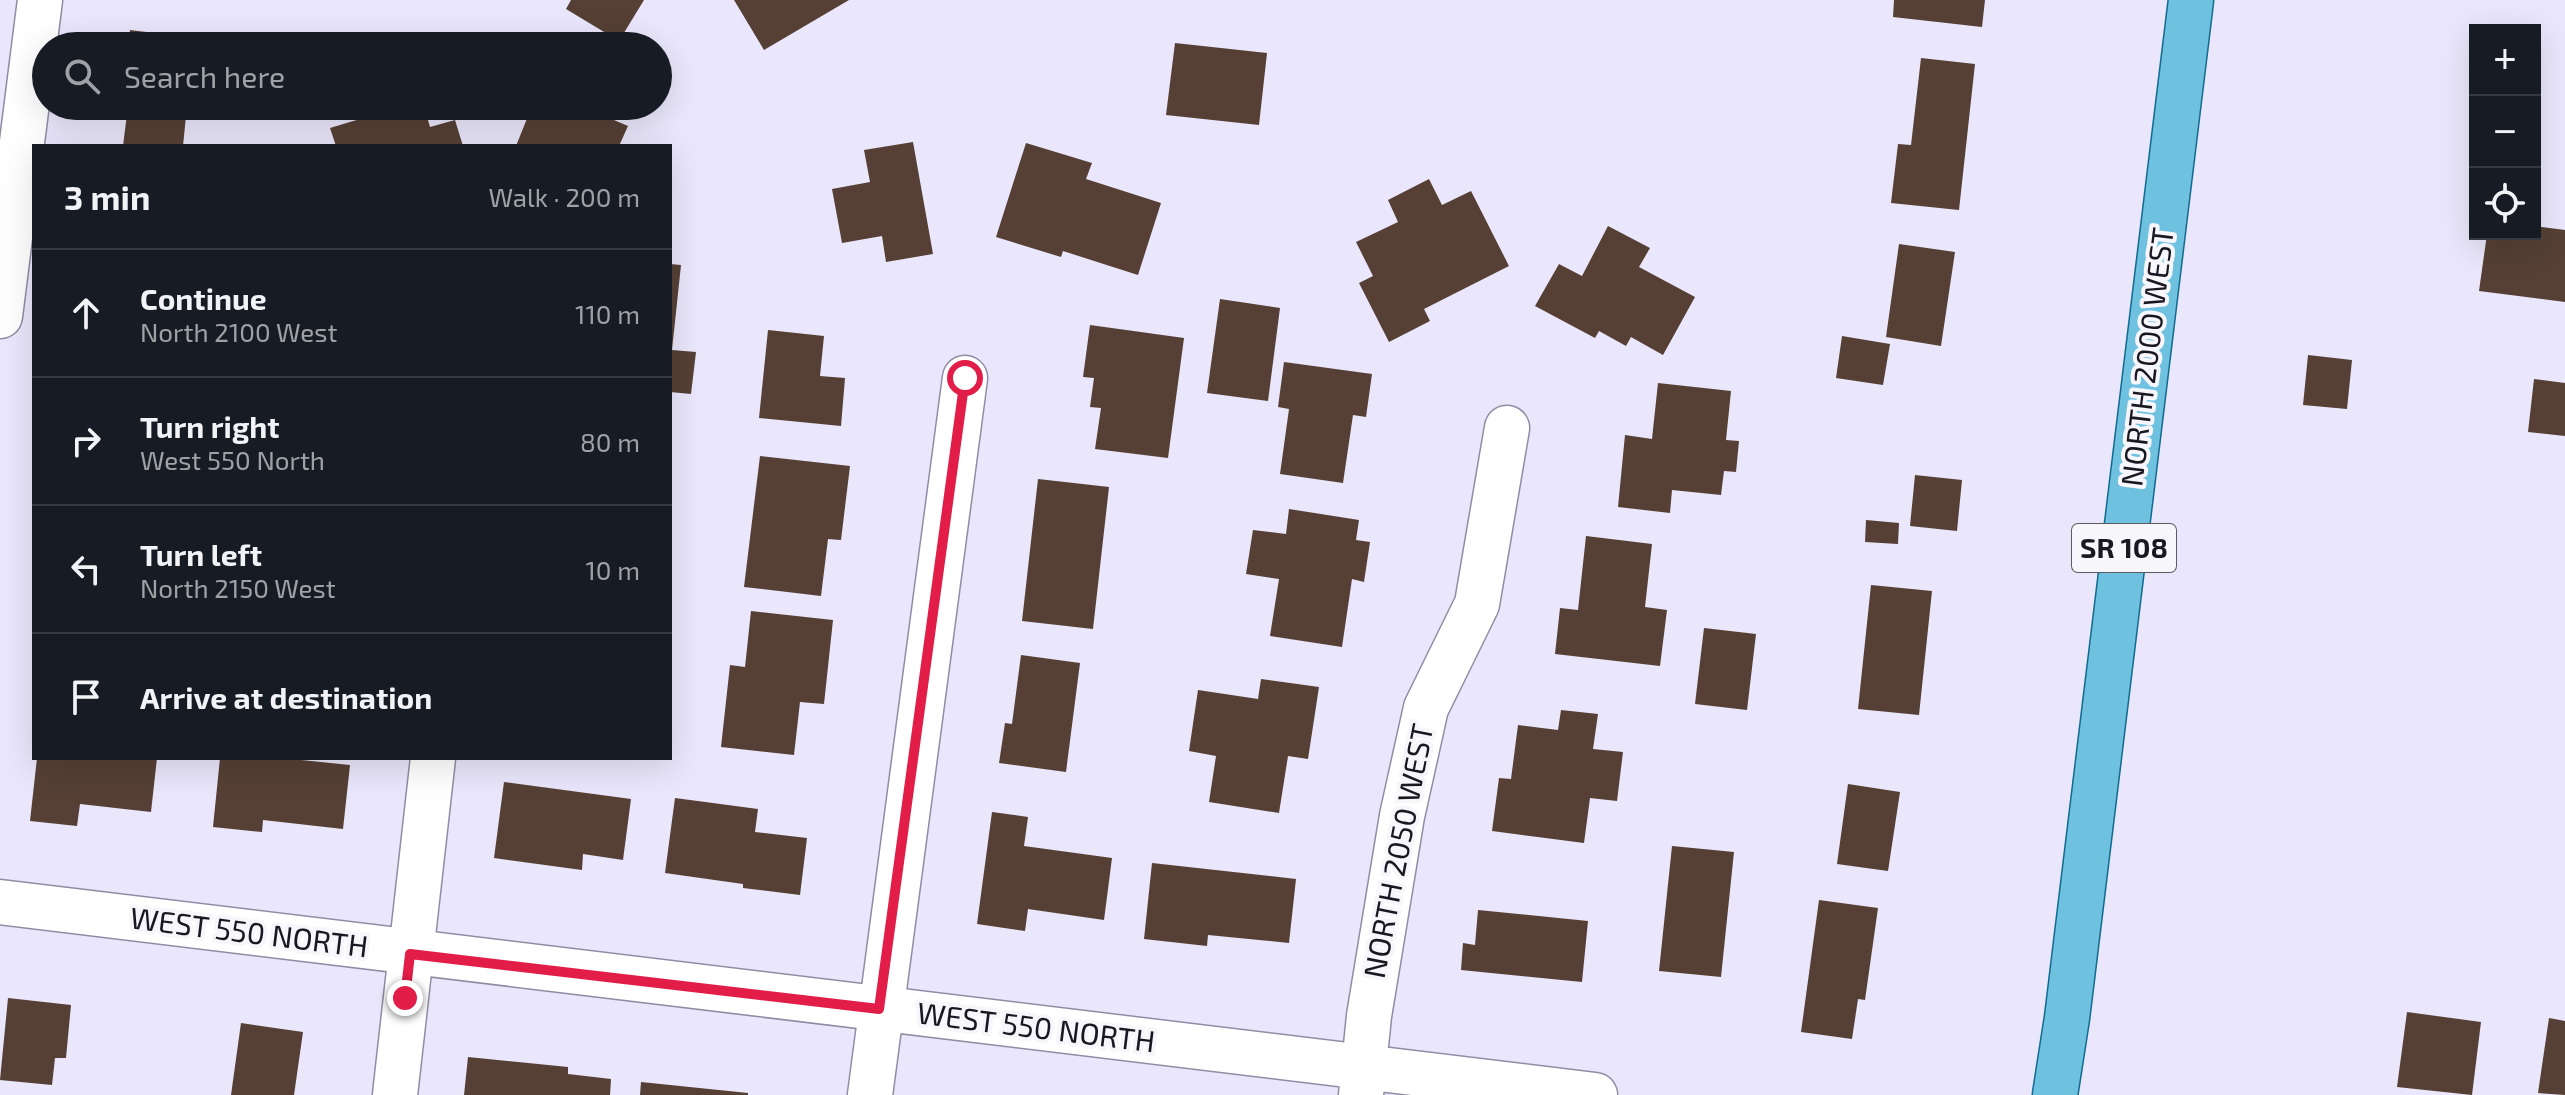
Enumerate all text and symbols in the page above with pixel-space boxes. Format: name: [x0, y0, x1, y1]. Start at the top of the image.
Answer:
map controls: [2469, 24, 2541, 240]
button: +: [2469, 24, 2541, 96]
search box: [32, 32, 672, 120]
icon: search: [60, 54, 104, 98]
text: Search here: [124, 58, 285, 94]
button: −: [2469, 96, 2541, 168]
button: locate: [2469, 168, 2541, 240]
text: 3 min: [64, 176, 150, 217]
text: Walk · 200 m: [488, 181, 640, 212]
street label: NORTH 2000 WEST: [2112, 225, 2180, 488]
text: Continue: [140, 280, 267, 316]
icon: ahead: [64, 291, 108, 335]
text: 110 m: [575, 298, 640, 329]
text: North 2100 West: [140, 316, 337, 347]
route start: [947, 360, 983, 396]
text: Turn right: [140, 408, 280, 444]
icon: right: [64, 419, 108, 463]
text: 80 m: [580, 426, 640, 457]
text: West 550 North: [140, 444, 325, 475]
road number: SR 108: [2072, 524, 2176, 572]
text: Turn left: [140, 536, 262, 572]
icon: left: [64, 547, 108, 591]
text: 10 m: [585, 554, 640, 585]
text: North 2150 West: [140, 572, 336, 603]
icon: arrive: [64, 675, 108, 719]
text: Arrive at destination: [140, 679, 432, 715]
street label: NORTH 2050 WEST: [1355, 720, 1439, 981]
street label: WEST 550 NORTH: [128, 899, 370, 963]
route end: [387, 980, 423, 1016]
street label: WEST 550 NORTH: [915, 994, 1157, 1058]

